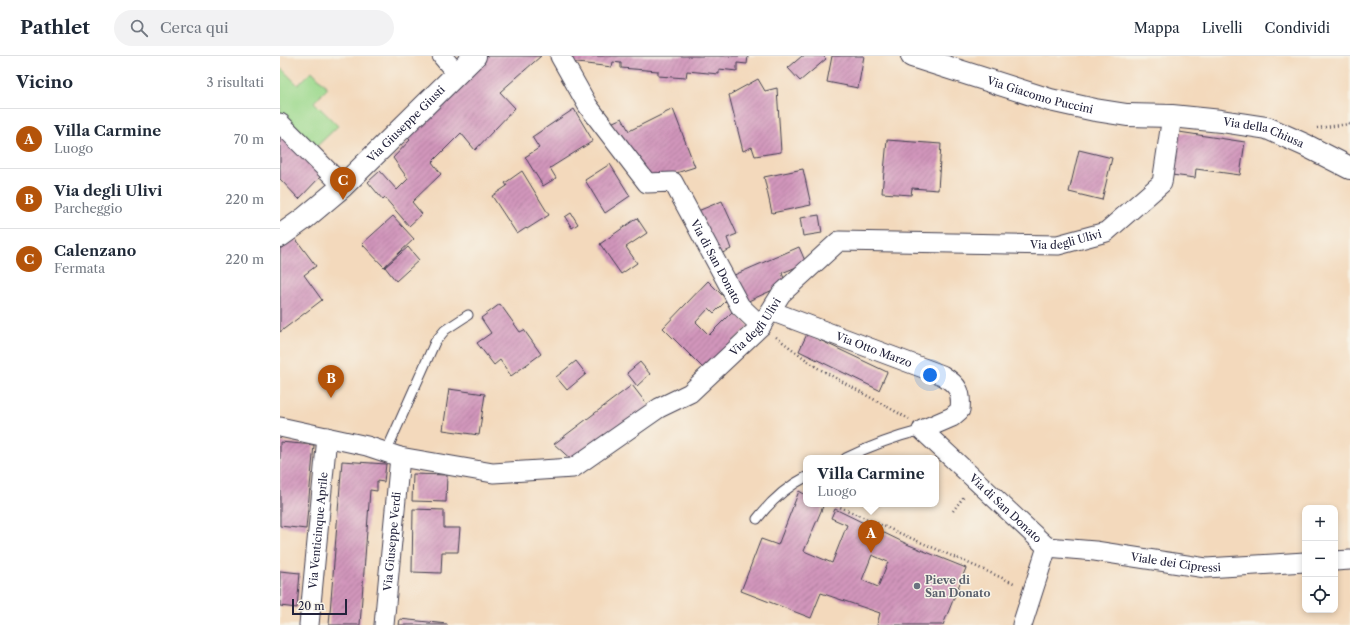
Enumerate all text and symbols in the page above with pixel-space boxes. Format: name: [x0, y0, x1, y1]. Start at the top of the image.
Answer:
search box: [114, 10, 394, 46]
text: Pathlet: [20, 16, 90, 39]
icon: search: [128, 17, 150, 39]
text: Cerca qui: [160, 18, 229, 37]
text: Mappa: [1134, 19, 1180, 37]
text: Livelli: [1202, 19, 1243, 37]
text: Condividi: [1265, 19, 1330, 37]
text: Vicino: [16, 72, 73, 92]
street label: Via Giacomo Puccini: [984, 73, 1095, 117]
text: 3 risultati: [206, 74, 264, 90]
street label: Via Giuseppe Giusti: [364, 82, 448, 166]
street label: Via della Chiusa: [1221, 114, 1306, 151]
text: Villa Carmine: [54, 121, 161, 140]
text: A: [24, 131, 34, 147]
text: 70 m: [234, 131, 264, 147]
text: Luogo: [54, 140, 93, 156]
pin: C: [330, 167, 356, 200]
text: Via degli Ulivi: [54, 181, 162, 200]
text: B: [24, 191, 34, 207]
text: 220 m: [225, 191, 264, 207]
text: Parcheggio: [54, 200, 122, 216]
street label: Via di San Donato: [687, 216, 745, 307]
street label: Via degli Ulivi: [1029, 226, 1104, 252]
text: Calenzano: [54, 241, 136, 260]
text: C: [24, 251, 34, 267]
text: 220 m: [225, 251, 264, 267]
text: Fermata: [54, 260, 105, 276]
street label: Via degli Ulivi: [726, 295, 784, 360]
street label: Via Otto Marzo: [833, 329, 914, 370]
pin: B: [318, 365, 344, 398]
your location: [920, 365, 940, 385]
popup: [803, 455, 939, 507]
text: Villa Carmine: [817, 464, 925, 483]
street label: Via di San Donato: [966, 470, 1045, 546]
street label: Via Venticinque Aprile: [305, 471, 331, 590]
text: Luogo: [817, 483, 857, 499]
street label: Via Giuseppe Verdi: [380, 490, 404, 593]
map controls: [1302, 505, 1338, 613]
button: +: [1302, 505, 1338, 541]
pin: A: [858, 520, 884, 553]
button: −: [1302, 541, 1338, 577]
street label: Viale dei Cipressi: [1129, 549, 1222, 575]
place label: Pieve di San Donato: [925, 573, 991, 600]
button: locate: [1302, 577, 1338, 613]
marker: Pieve di San Donato: [912, 581, 922, 591]
scale bar: [292, 597, 347, 616]
text: 20 m: [298, 599, 324, 613]

